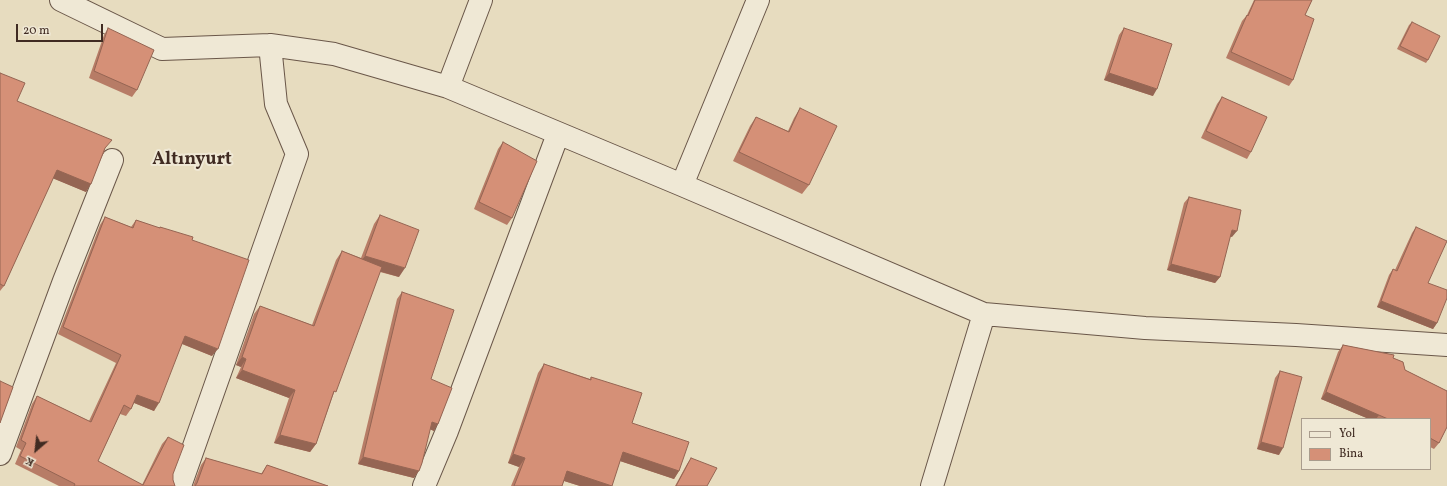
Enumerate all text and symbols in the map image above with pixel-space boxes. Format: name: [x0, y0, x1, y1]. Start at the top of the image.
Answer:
scale bar: [18, 16, 105, 42]
text: 20 m: [23, 23, 50, 39]
district label: Altınyurt: [152, 150, 232, 172]
legend: [1301, 418, 1431, 470]
text: Yol: [1339, 426, 1355, 442]
north arrow: [16, 430, 56, 470]
text: Bina: [1339, 446, 1363, 462]
text: K: [23, 453, 37, 470]

